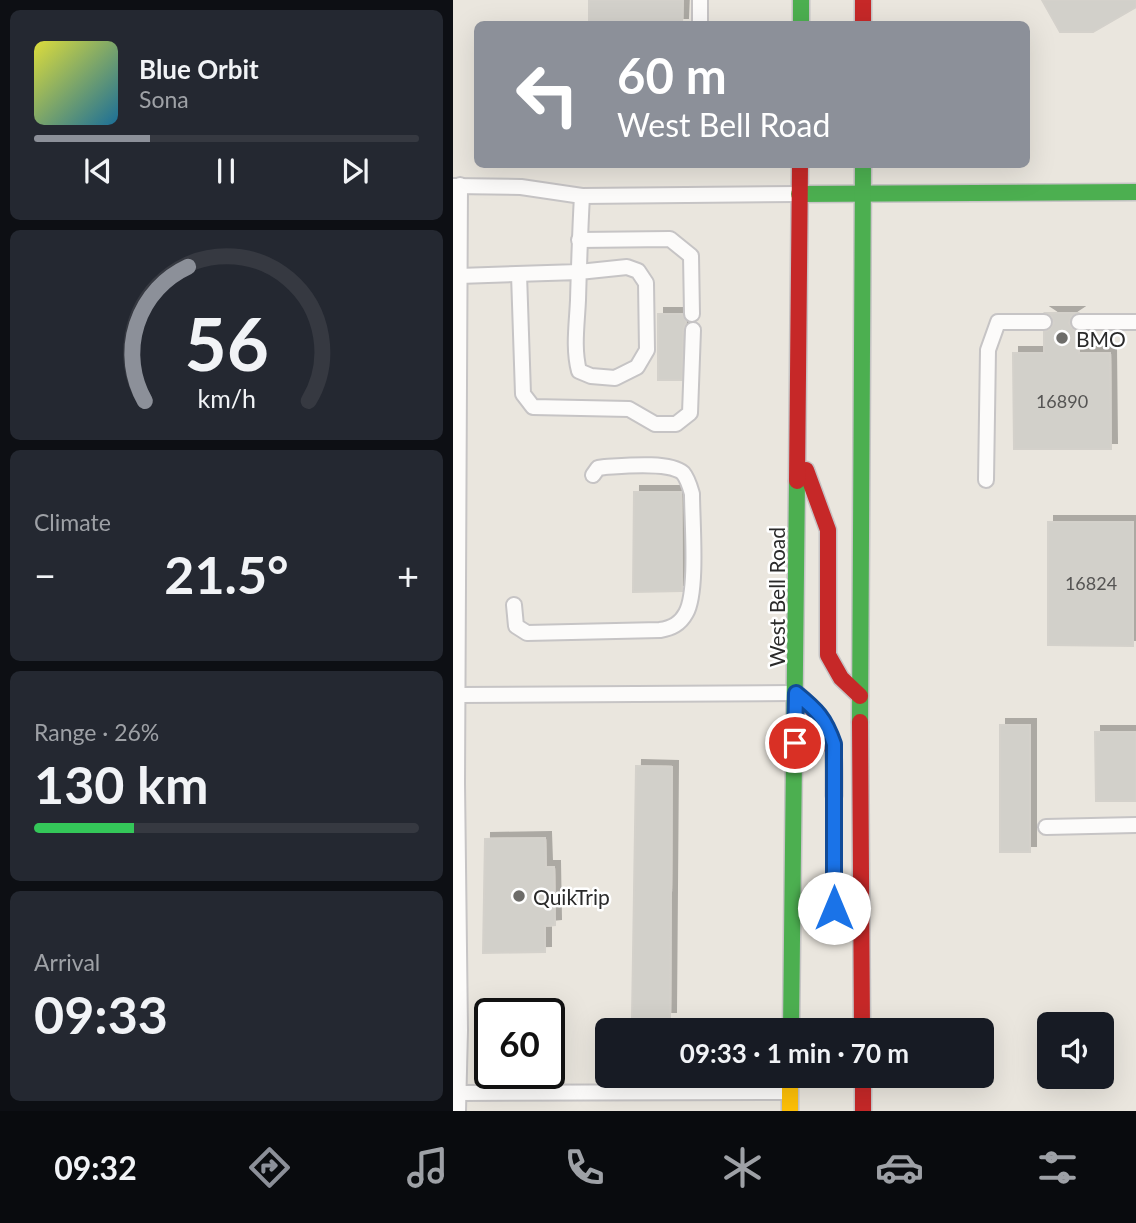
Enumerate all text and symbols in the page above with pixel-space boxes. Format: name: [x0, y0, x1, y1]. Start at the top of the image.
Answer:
text: 60 m: [617, 46, 727, 104]
icon: left: [502, 49, 593, 140]
text: Blue Orbit: [139, 53, 259, 85]
text: Sona: [139, 85, 189, 113]
text: West Bell Road: [617, 105, 830, 144]
icon: previous: [79, 152, 117, 190]
icon: pause: [207, 152, 245, 190]
icon: next: [336, 152, 374, 190]
text: 56: [184, 300, 269, 388]
place label: BMO: [1076, 326, 1126, 351]
marker: BMO: [1054, 330, 1070, 346]
text: km/h: [197, 383, 256, 413]
house number: 16890: [1036, 390, 1088, 412]
text: Climate: [34, 508, 111, 536]
street label: West Bell Road: [764, 527, 789, 667]
text: 21.5°: [164, 543, 289, 605]
text: −: [34, 552, 56, 598]
text: +: [397, 552, 419, 598]
house number: 16824: [1065, 572, 1117, 594]
pin: [765, 713, 825, 773]
text: Range · 26%: [34, 718, 159, 746]
icon: arrive: [776, 724, 814, 762]
text: 130 km: [34, 753, 208, 815]
position arrow: [797, 871, 871, 945]
place label: QuikTrip: [533, 884, 610, 909]
marker: QuikTrip: [511, 888, 527, 904]
text: Arrival: [34, 948, 100, 976]
text: 09:33: [34, 983, 168, 1045]
speed limit sign: 60: [474, 998, 565, 1089]
map controls: [1037, 1012, 1114, 1089]
button: sound: [1037, 1012, 1114, 1089]
text: 09:33 · 1 min · 70 m: [680, 1037, 909, 1069]
icon: directions: [245, 1143, 294, 1192]
icon: music: [403, 1143, 452, 1192]
icon: phone: [560, 1143, 609, 1192]
icon: climate: [718, 1143, 767, 1192]
icon: car: [875, 1143, 924, 1192]
icon: filters: [1033, 1143, 1082, 1192]
text: 09:32: [54, 1148, 137, 1187]

